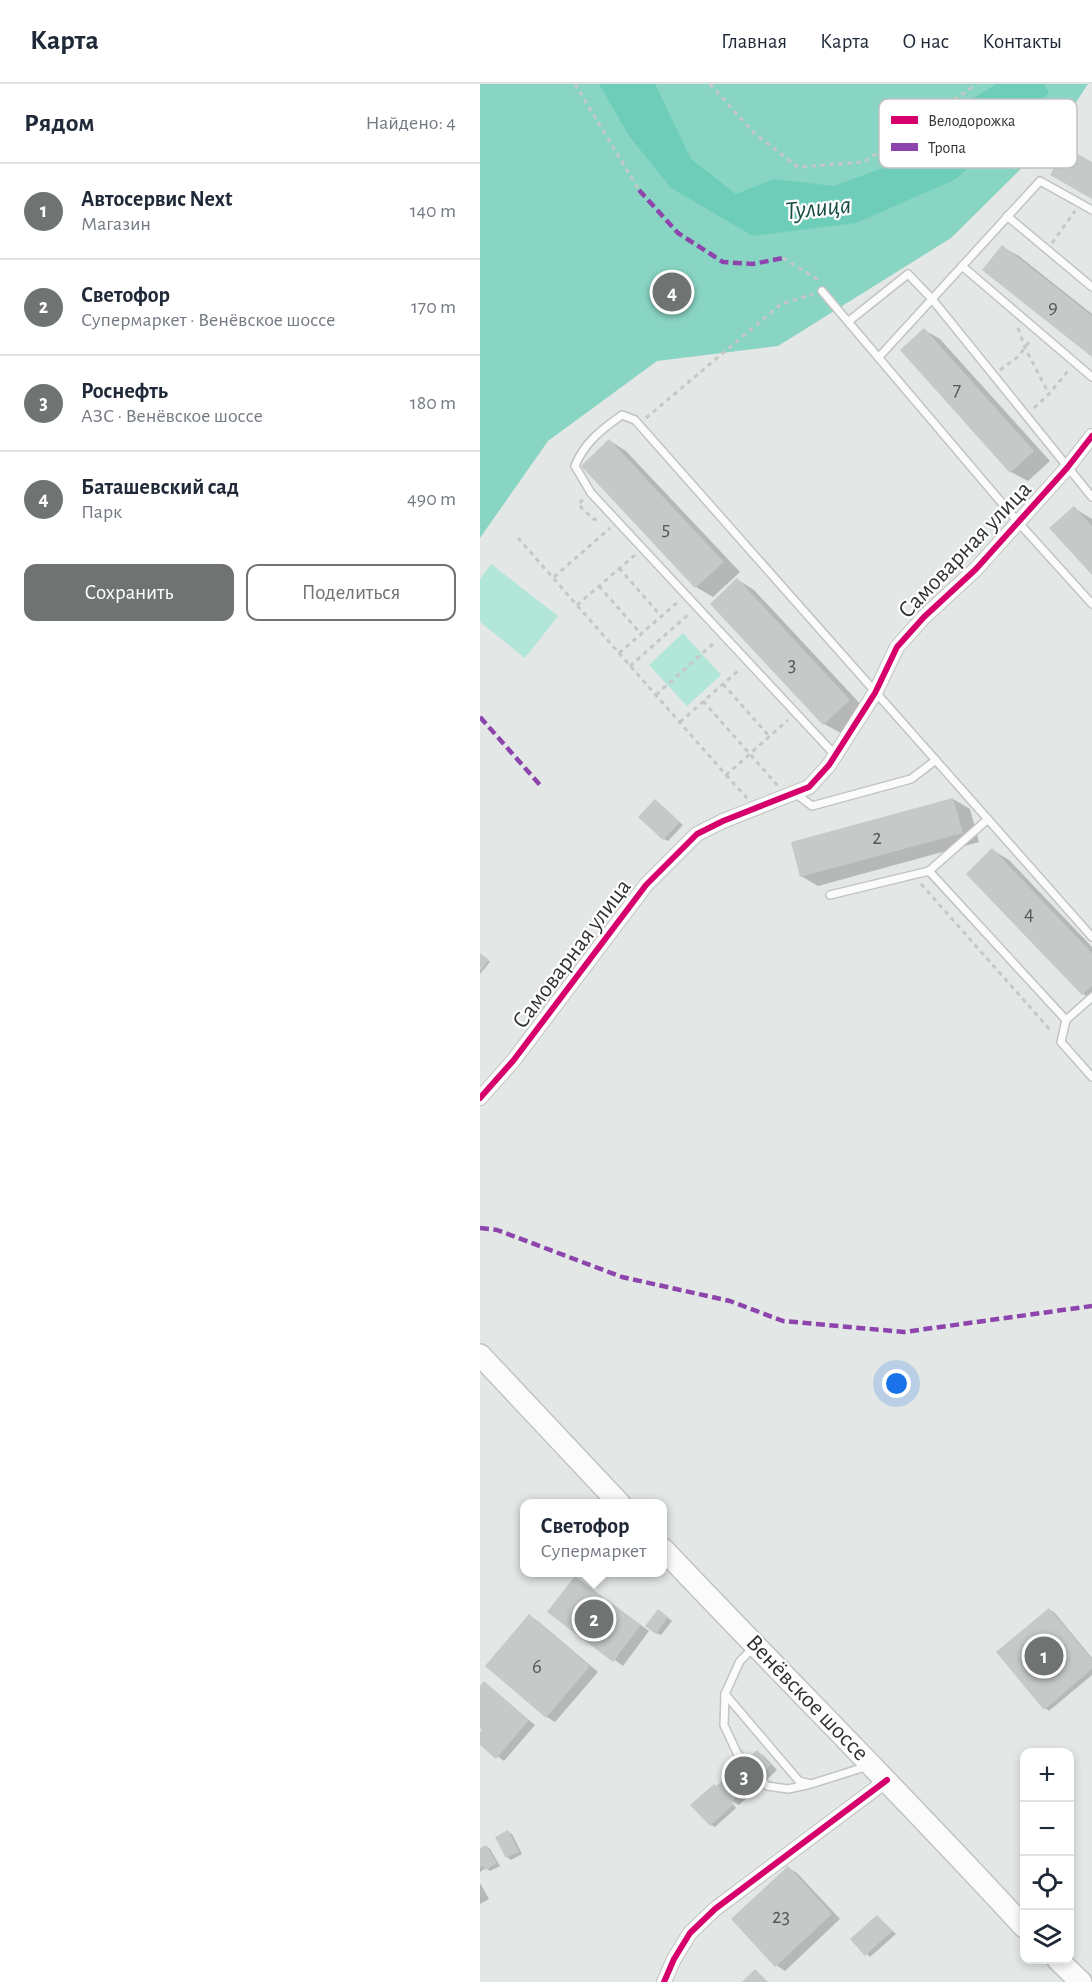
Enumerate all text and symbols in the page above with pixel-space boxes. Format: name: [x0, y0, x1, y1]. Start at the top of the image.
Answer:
text: Карта: [30, 27, 99, 55]
text: Главная: [721, 31, 787, 52]
text: Карта: [820, 31, 869, 52]
text: О нас: [902, 31, 949, 52]
text: Контакты: [982, 31, 1062, 52]
legend: [879, 99, 1077, 168]
text: Рядом: [24, 110, 95, 136]
text: Найдено: 4: [366, 113, 456, 133]
text: Велодорожка: [928, 113, 1015, 129]
text: Тропа: [928, 140, 966, 156]
text: Автосервис Next: [81, 188, 232, 210]
water label: Тулица: [784, 192, 852, 224]
text: 1: [40, 201, 47, 221]
text: 140 m: [410, 201, 456, 221]
text: Магазин: [81, 214, 151, 234]
pin: 4: [652, 270, 692, 314]
text: Светофор: [81, 284, 170, 306]
house number: 9: [1048, 296, 1058, 317]
text: 2: [39, 297, 48, 317]
text: 170 m: [411, 297, 456, 317]
text: Супермаркет · Венёвское шоссе: [81, 310, 336, 330]
house number: 7: [953, 379, 962, 400]
text: Роснефть: [81, 380, 168, 402]
text: 3: [39, 393, 48, 413]
text: 180 m: [410, 393, 456, 413]
text: АЗС · Венёвское шоссе: [81, 406, 263, 426]
text: Баташевский сад: [81, 476, 239, 498]
street label: Самоварная улица: [894, 477, 1036, 623]
text: 4: [38, 489, 49, 509]
text: 490 m: [407, 489, 456, 509]
text: Парк: [81, 502, 122, 522]
house number: 5: [662, 518, 670, 539]
button: Сохранить: [24, 564, 234, 621]
button: Поделиться: [246, 564, 456, 621]
house number: 3: [788, 654, 796, 675]
house number: 2: [872, 827, 882, 848]
street label: Самоварная улица: [508, 875, 636, 1033]
house number: 4: [1024, 903, 1034, 924]
your location: [882, 1369, 911, 1398]
popup: [520, 1499, 667, 1577]
text: Светофор: [541, 1515, 630, 1537]
text: Супермаркет: [541, 1541, 646, 1561]
pin: 2: [574, 1596, 614, 1642]
street label: Венёвское шоссе: [741, 1630, 873, 1766]
pin: 1: [1024, 1634, 1064, 1678]
house number: 6: [532, 1656, 542, 1677]
map controls: [1020, 1748, 1074, 1964]
button: +: [1020, 1748, 1074, 1802]
pin: 3: [724, 1754, 764, 1798]
button: −: [1020, 1802, 1074, 1856]
button: locate: [1020, 1856, 1074, 1910]
house number: 23: [772, 1906, 790, 1927]
button: layers: [1020, 1910, 1074, 1964]

